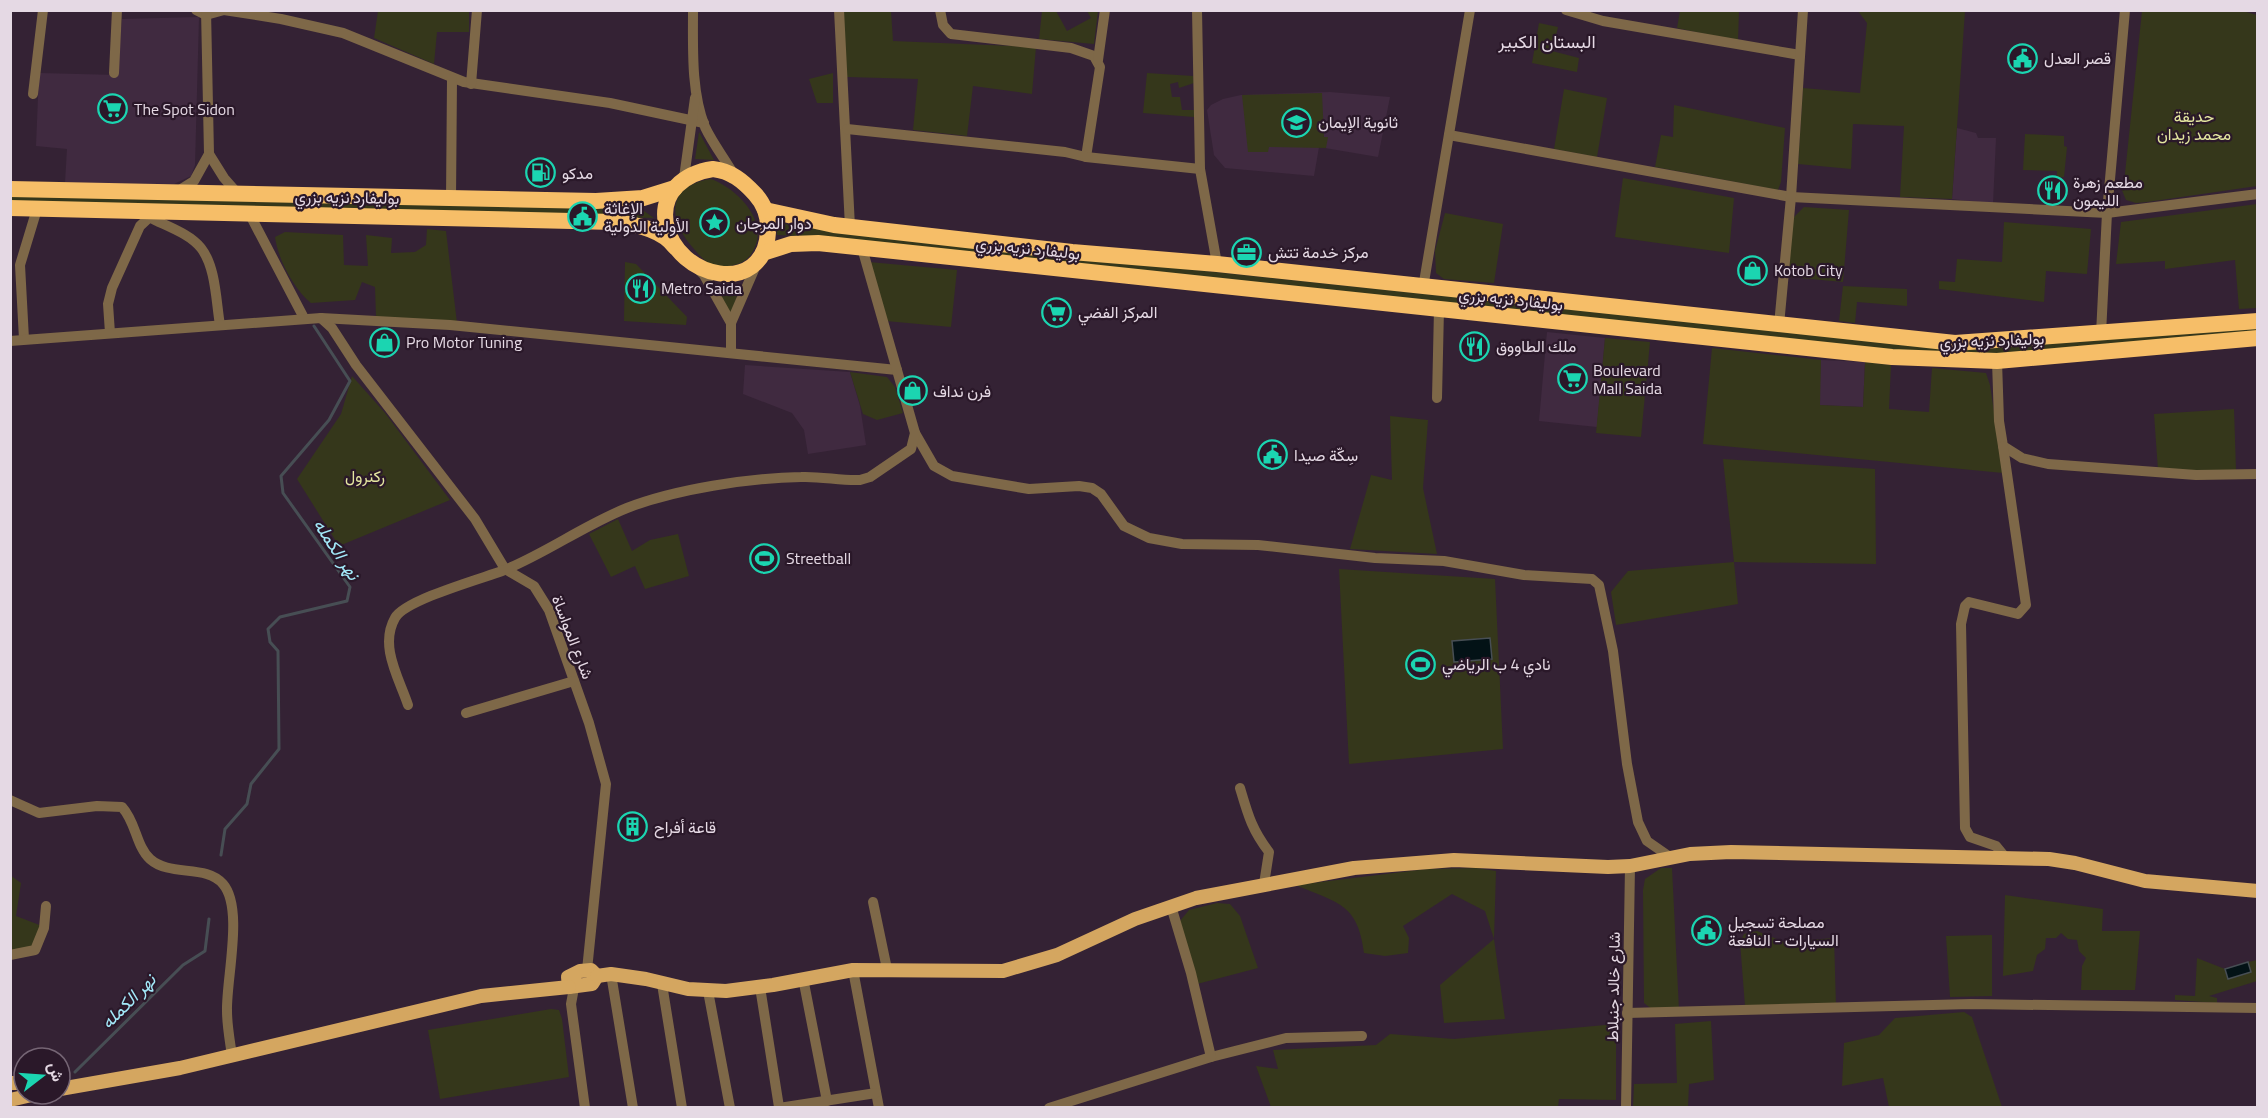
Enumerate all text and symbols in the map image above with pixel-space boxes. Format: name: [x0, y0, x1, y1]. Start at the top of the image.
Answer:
district label: البستان الكبير: [1497, 28, 1596, 55]
public building icon: قصر العدل: [2007, 42, 2039, 74]
place label: قصر العدل: [2044, 46, 2111, 70]
supermarket icon: The Spot Sidon: [97, 93, 129, 125]
place label: The Spot Sidon: [134, 97, 235, 121]
park label: حديقة محمد زيدان: [2157, 104, 2231, 146]
school or university icon: ثانوية الإيمان: [1281, 106, 1313, 138]
place label: ثانوية الإيمان: [1318, 110, 1398, 134]
fuel station icon: مدكو: [525, 157, 557, 189]
place label: مدكو: [562, 161, 593, 185]
place label: مطعم زهرة الليمون: [2073, 170, 2143, 212]
restaurant icon: مطعم زهرة الليمون: [2036, 175, 2068, 207]
street label: بوليفارد نزيه بزري: [294, 184, 400, 212]
place label: الإغاثة الأولية الدولية: [604, 196, 689, 238]
public building icon: الإغاثة الأولية الدولية: [567, 201, 599, 233]
place icon: دوار المرجان: [699, 207, 731, 239]
place label: دوار المرجان: [736, 211, 812, 235]
street label: بوليفارد نزيه بزري: [974, 231, 1081, 267]
office icon: مركز خدمة تتش: [1231, 236, 1263, 268]
place label: مركز خدمة تتش: [1268, 240, 1368, 264]
shop icon: Kotob City: [1737, 254, 1769, 286]
place label: Kotob City: [1774, 258, 1843, 282]
restaurant icon: Metro Saida: [624, 272, 656, 304]
place label: Metro Saida: [661, 276, 742, 300]
street label: بوليفارد نزيه بزري: [1457, 282, 1564, 318]
supermarket icon: المركز الفضي: [1041, 296, 1073, 328]
place label: المركز الفضي: [1078, 300, 1157, 326]
shop icon: Pro Motor Tuning: [369, 326, 401, 358]
street label: بوليفارد نزيه بزري: [1939, 326, 2045, 356]
place label: Pro Motor Tuning: [406, 330, 522, 354]
restaurant icon: ملك الطاووق: [1459, 330, 1491, 362]
place label: ملك الطاووق: [1496, 334, 1576, 358]
place label: Boulevard Mall Saida: [1593, 358, 1662, 400]
supermarket icon: Boulevard Mall Saida: [1556, 363, 1588, 395]
shop icon: فرن نداف: [896, 375, 928, 407]
place label: فرن نداف: [933, 379, 991, 403]
public building icon: سِكّة صيدا: [1257, 439, 1289, 471]
place label: سِكّة صيدا: [1294, 443, 1358, 467]
park label: ركنرول: [345, 464, 385, 488]
water label: نهر الكمله: [307, 513, 368, 586]
sports icon: Streetball: [749, 542, 781, 574]
place label: Streetball: [786, 546, 851, 570]
street label: شارع المواساة: [546, 591, 600, 683]
sports icon: نادي 4 ب الرياضي: [1405, 648, 1437, 680]
place label: نادي 4 ب الرياضي: [1442, 652, 1551, 678]
building icon: قاعة أفراح: [617, 811, 649, 843]
place label: قاعة أفراح: [654, 815, 716, 839]
place label: مصلحة تسجيل السيارات - النافعة: [1728, 910, 1839, 952]
public building icon: مصلحة تسجيل السيارات - النافعة: [1691, 915, 1723, 947]
street label: شارع خالد جنبلاط: [1600, 932, 1626, 1042]
water label: نهر الكمله: [94, 966, 163, 1035]
north arrow: [12, 1046, 72, 1106]
text: ش: [42, 1059, 71, 1084]

